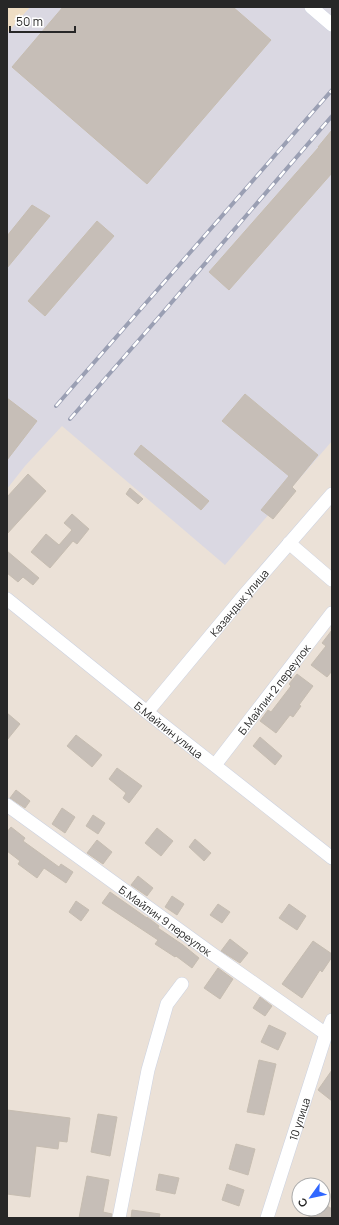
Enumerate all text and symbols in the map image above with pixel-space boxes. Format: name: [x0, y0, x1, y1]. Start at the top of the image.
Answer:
scale bar: [10, 8, 75, 34]
text: 50 m: [16, 13, 43, 30]
street label: Казандык улица: [206, 565, 271, 639]
street label: Б.Майлин 2 переулок: [234, 640, 313, 737]
street label: Б.Майлин улица: [132, 698, 206, 761]
street label: Б.Майлин 9 переулок: [116, 881, 215, 959]
street label: 10 улица: [285, 1096, 313, 1142]
north arrow: [291, 1177, 331, 1217]
text: С: [294, 1195, 311, 1210]

